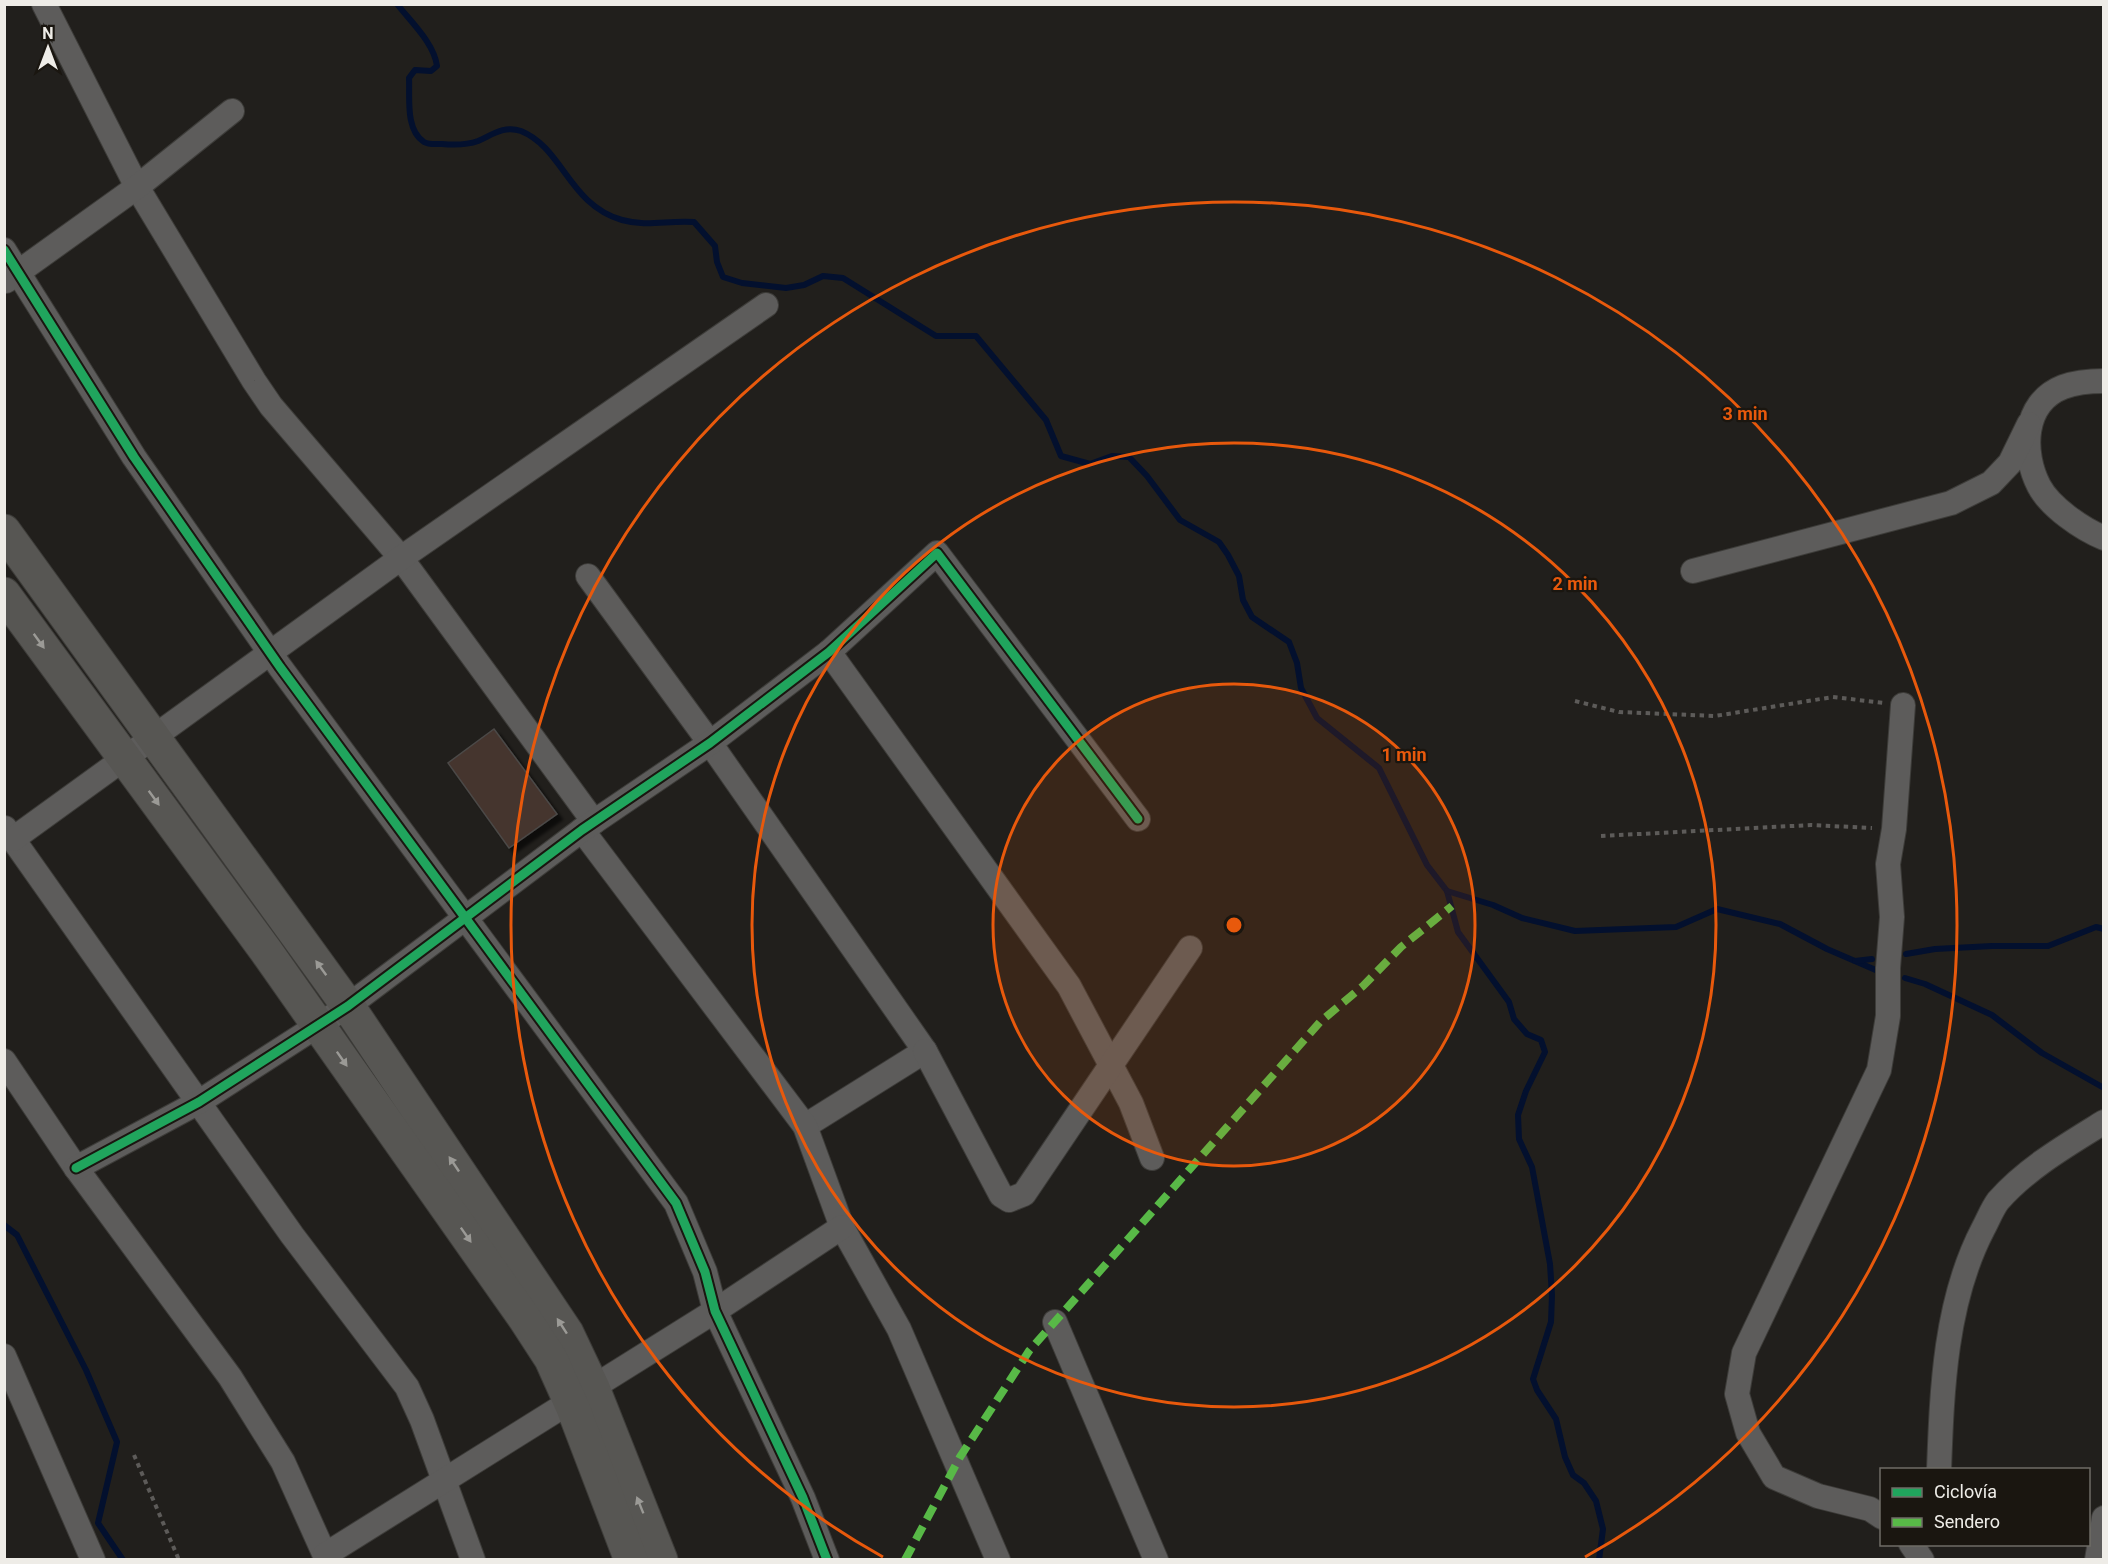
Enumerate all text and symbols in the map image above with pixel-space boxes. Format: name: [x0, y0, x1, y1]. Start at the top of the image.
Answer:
north arrow: [18, 18, 78, 78]
text: N: [42, 24, 54, 43]
text: 3 min: [1722, 403, 1768, 424]
text: 2 min: [1552, 573, 1598, 594]
one-way arrow: [33, 633, 45, 649]
text: 1 min: [1381, 744, 1427, 765]
one-way arrow: [148, 791, 160, 806]
centre of rings: [1224, 915, 1244, 935]
one-way arrow: [315, 961, 327, 976]
one-way arrow: [336, 1050, 348, 1066]
one-way arrow: [448, 1157, 460, 1173]
one-way arrow: [460, 1228, 472, 1243]
one-way arrow: [556, 1319, 568, 1335]
legend: [1880, 1468, 2090, 1546]
text: Ciclovía: [1934, 1481, 1997, 1502]
one-way arrow: [635, 1496, 644, 1514]
text: Sendero: [1934, 1511, 2000, 1532]

